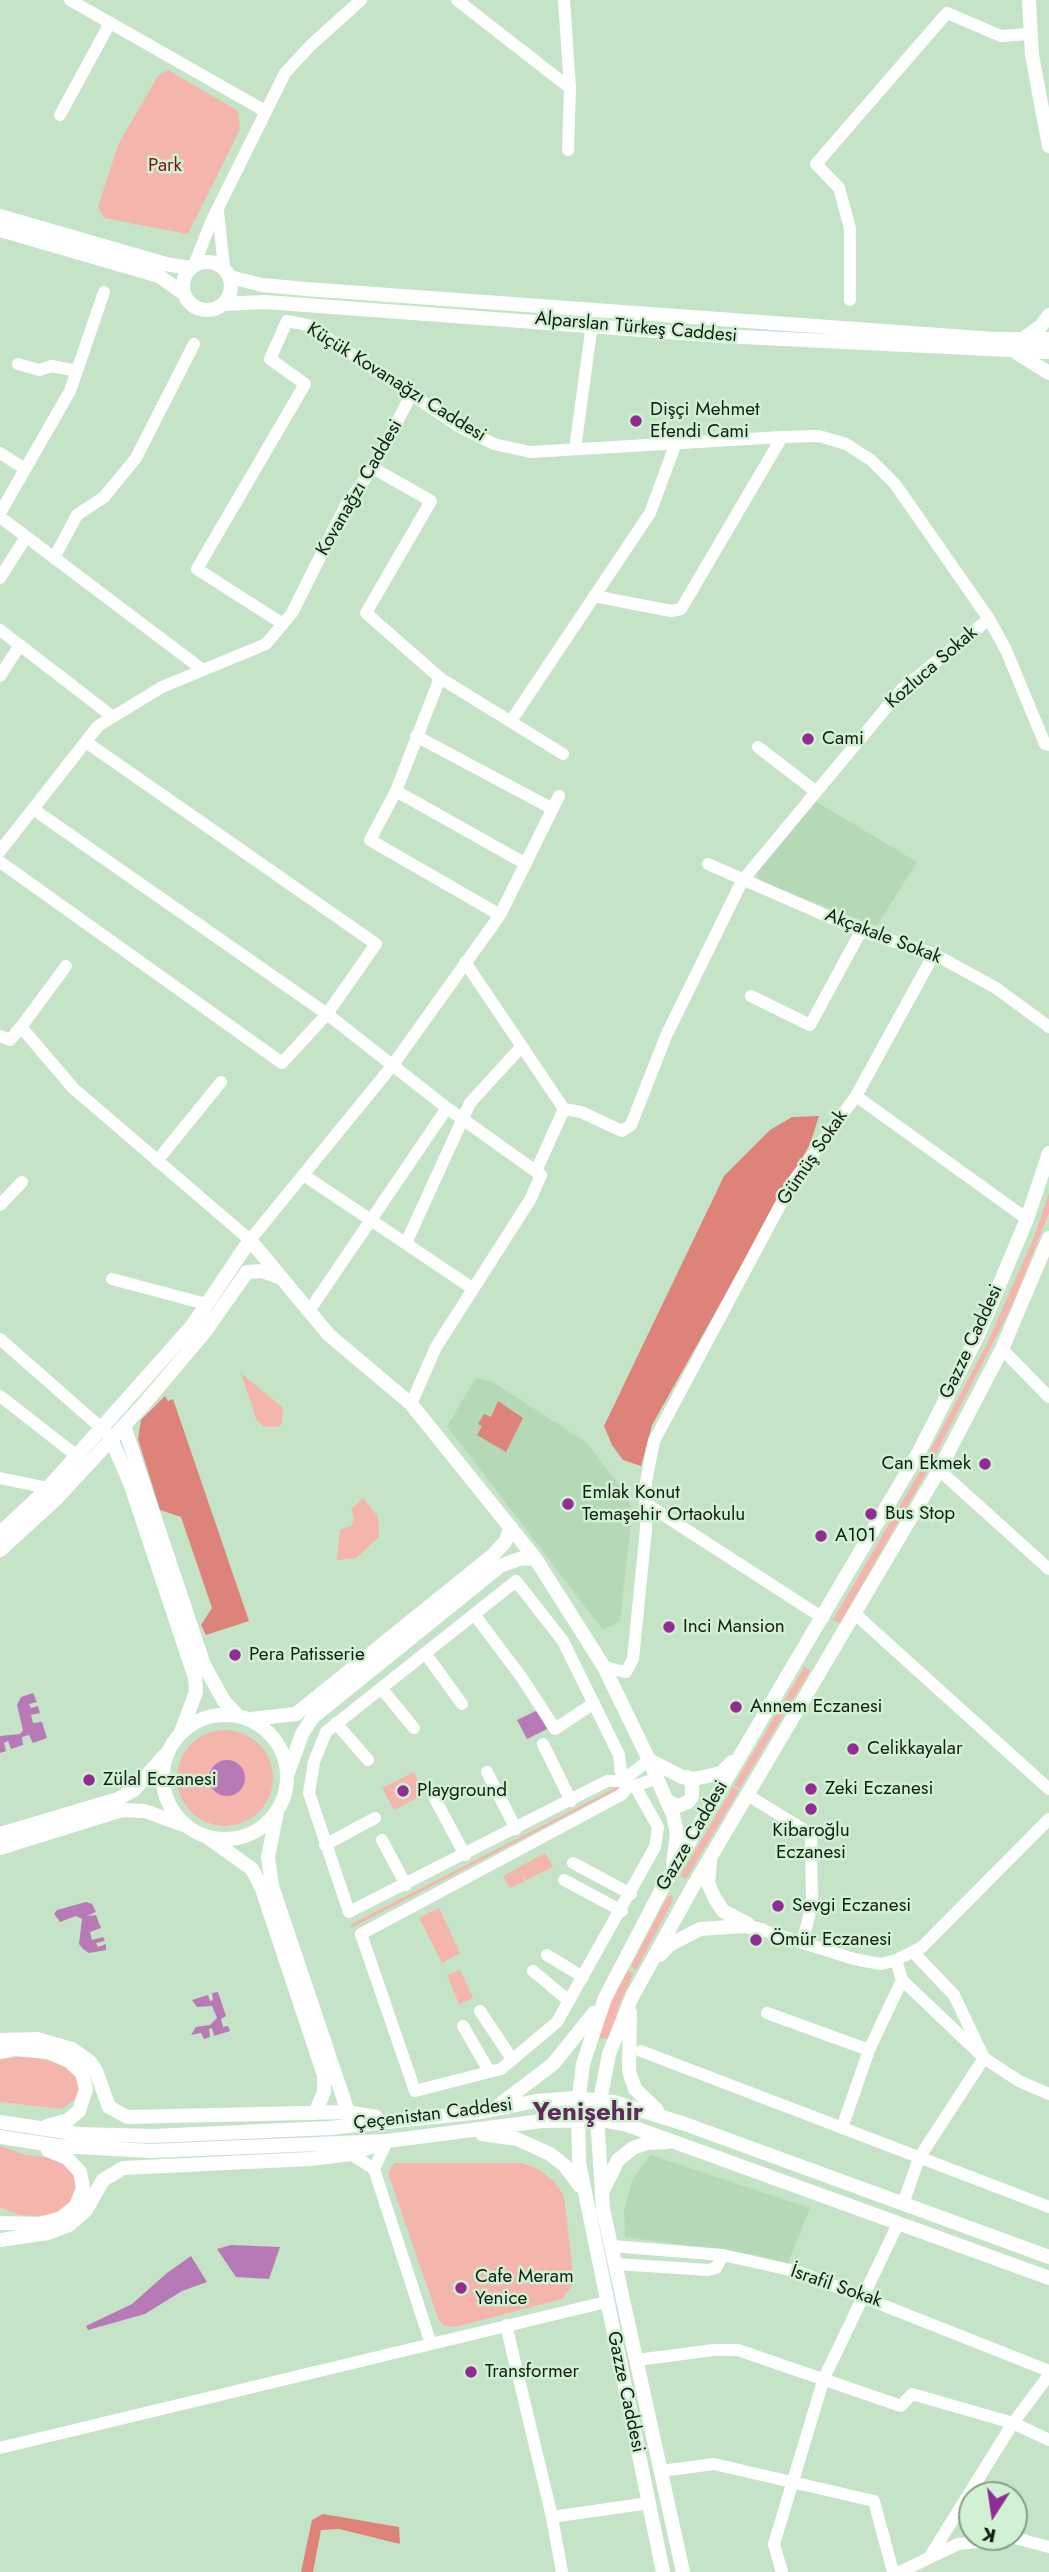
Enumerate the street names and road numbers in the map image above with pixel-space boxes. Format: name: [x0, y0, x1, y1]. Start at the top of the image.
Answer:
street label: Alparslan Türkeş Caddesi: [534, 308, 738, 348]
street label: Küçük Kovanağzı Caddesi: [302, 318, 490, 448]
street label: Kovanağzı Caddesi: [312, 416, 408, 560]
street label: Kozluca Sokak: [882, 622, 982, 714]
street label: Akçakale Sokak: [822, 904, 944, 970]
street label: Gümüş Sokak: [773, 1106, 853, 1210]
street label: Gazze Caddesi: [936, 1281, 1008, 1403]
street label: Gazze Caddesi: [652, 1777, 734, 1895]
street label: Çeçenistan Caddesi: [352, 2094, 514, 2136]
street label: İsrafil Sokak: [787, 2261, 885, 2313]
street label: Gazze Caddesi: [601, 2329, 649, 2455]

